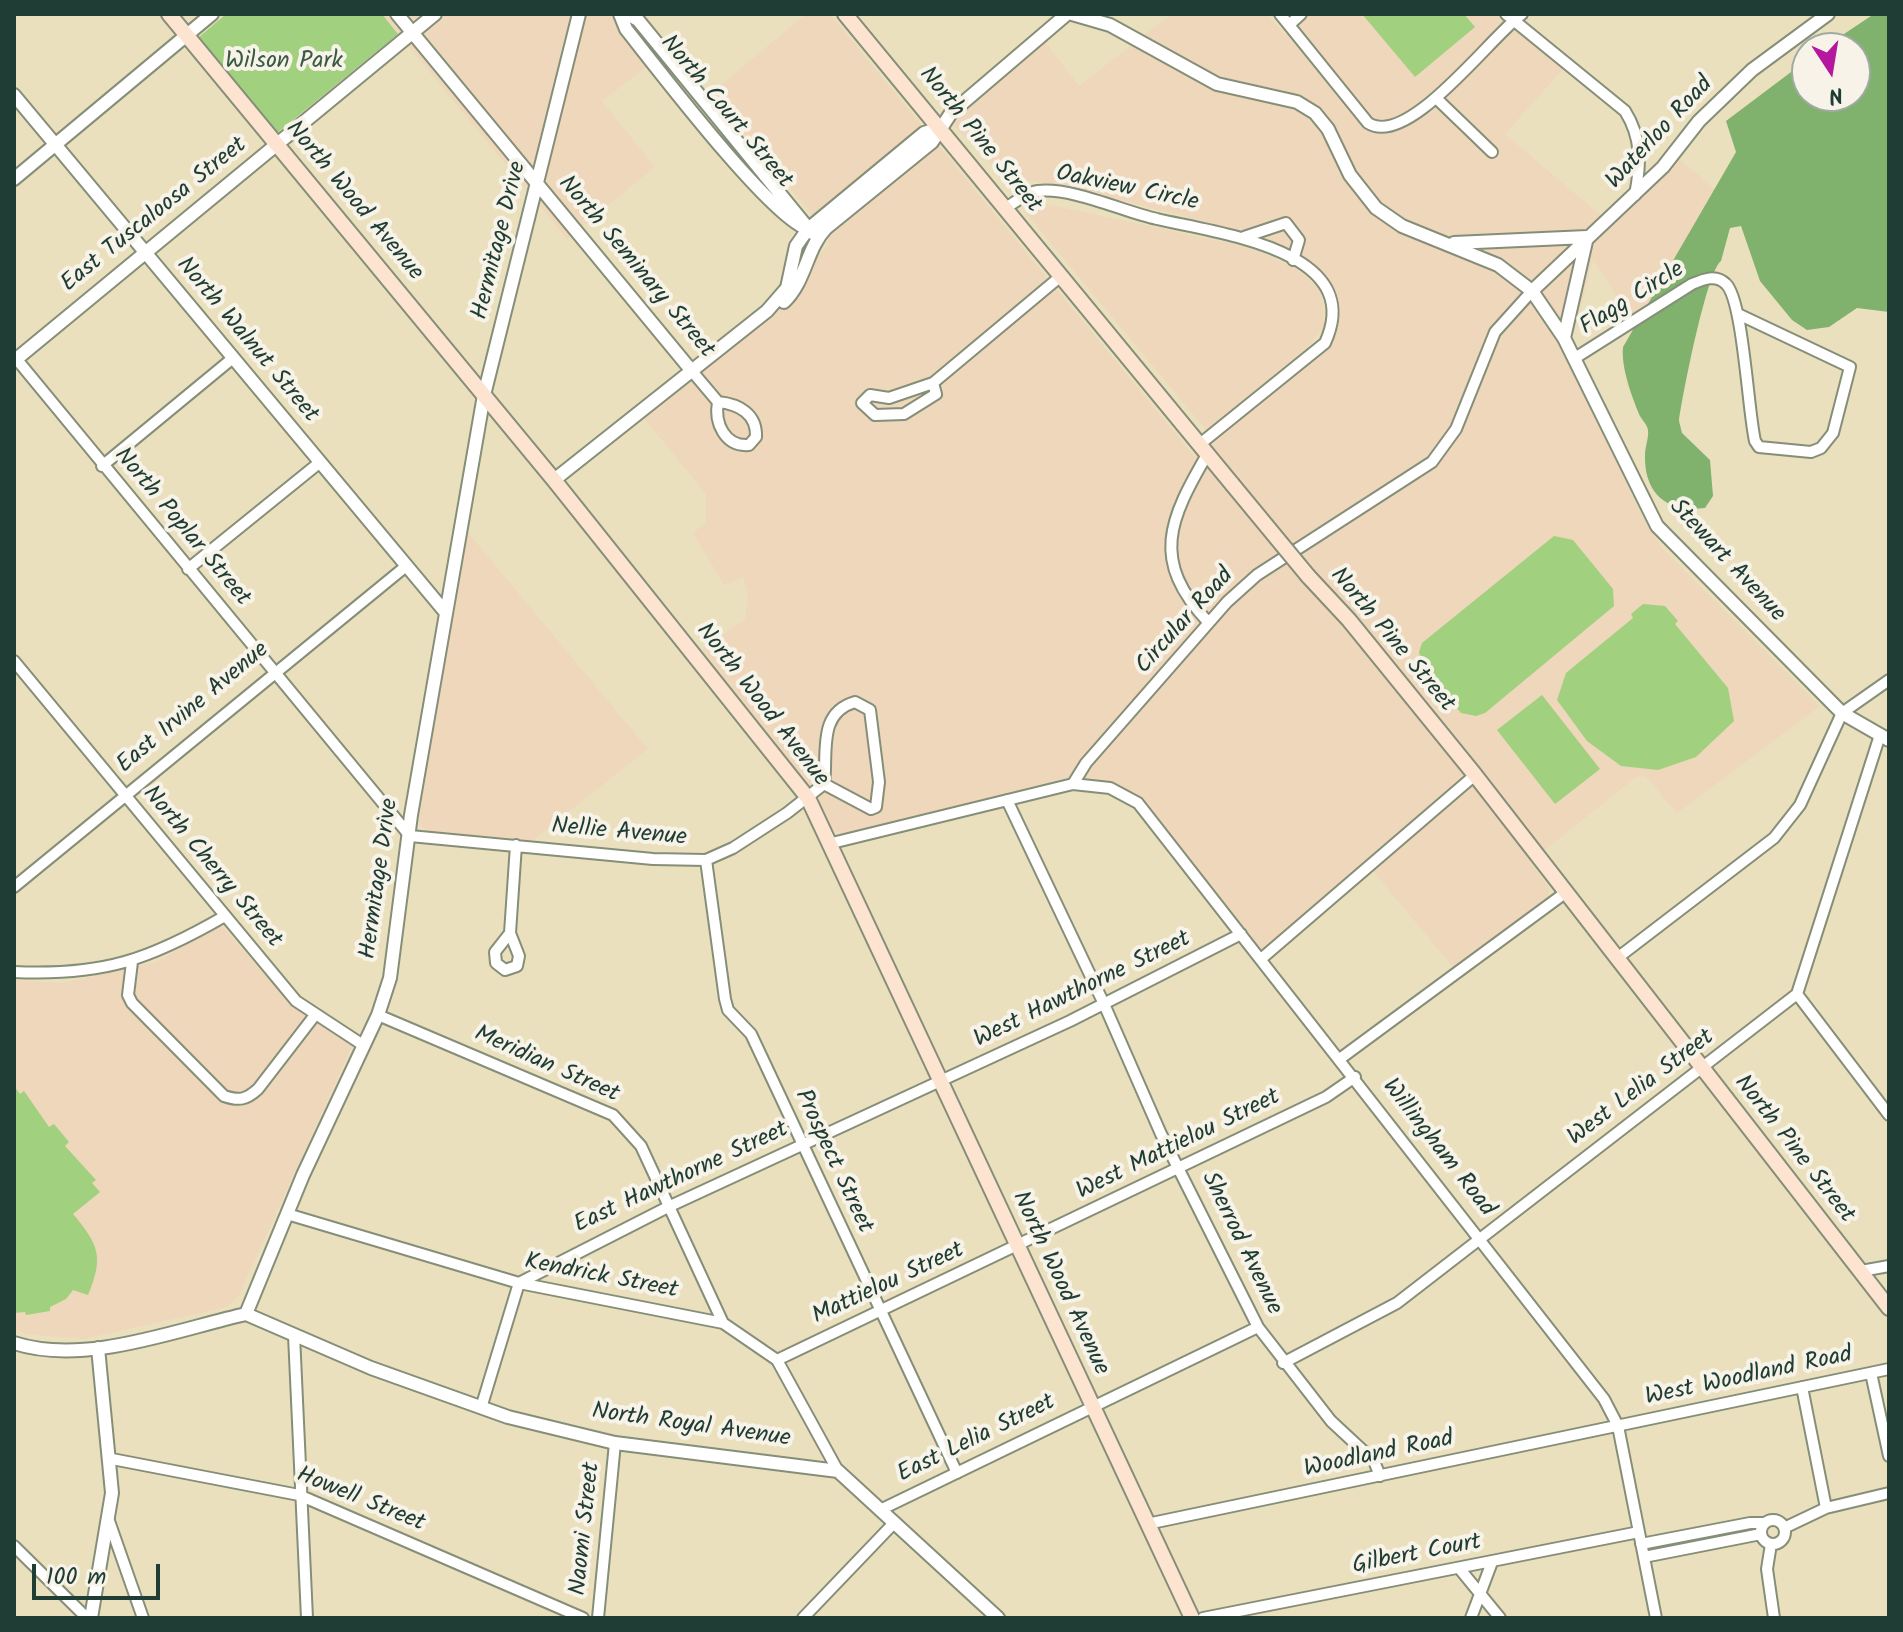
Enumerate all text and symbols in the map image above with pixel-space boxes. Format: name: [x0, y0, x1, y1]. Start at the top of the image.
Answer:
street label: North Court Street: [652, 30, 798, 196]
north arrow: [1791, 32, 1871, 112]
park label: Wilson Park: [225, 49, 343, 77]
street label: North Pine Street: [911, 62, 1047, 220]
street label: Waterloo Road: [1602, 72, 1720, 196]
text: N: [1825, 75, 1846, 113]
street label: North Wood Avenue: [278, 116, 428, 288]
street label: East Tuscaloosa Street: [56, 132, 254, 300]
street label: Hermitage Drive: [467, 159, 535, 323]
street label: Oakview Circle: [1053, 161, 1201, 219]
street label: North Seminary Street: [550, 171, 720, 365]
street label: North Walnut Street: [168, 253, 324, 429]
street label: Flagg Circle: [1576, 257, 1690, 343]
street label: North Poplar Street: [106, 443, 256, 613]
street label: Stewart Avenue: [1662, 494, 1790, 630]
street label: Circular Road: [1131, 563, 1241, 681]
street label: North Pine Street: [1322, 563, 1460, 719]
street label: North Wood Avenue: [688, 618, 834, 794]
street label: East Irvine Avenue: [112, 637, 276, 781]
street label: North Cherry Street: [135, 781, 287, 955]
street label: Hermitage Drive: [355, 797, 407, 961]
street label: Nellie Avenue: [550, 814, 688, 854]
street label: West Hawthorne Street: [970, 926, 1196, 1056]
street label: Meridian Street: [469, 1021, 623, 1111]
street label: West Lelia Street: [1563, 1025, 1721, 1153]
street label: North Pine Street: [1726, 1070, 1860, 1230]
street label: Willingham Road: [1374, 1074, 1500, 1224]
street label: West Mattielou Street: [1073, 1084, 1285, 1208]
street label: Prospect Street: [786, 1086, 878, 1238]
street label: East Hawthorne Street: [570, 1117, 794, 1241]
street label: Sherrod Avenue: [1193, 1168, 1287, 1320]
street label: North Wood Avenue: [1004, 1187, 1114, 1381]
street label: Mattielou Street: [809, 1237, 969, 1333]
street label: Kendrick Street: [522, 1249, 680, 1307]
street label: West Woodland Road: [1643, 1342, 1855, 1414]
street label: East Lelia Street: [894, 1389, 1060, 1491]
street label: North Royal Avenue: [590, 1399, 792, 1455]
street label: Woodland Road: [1302, 1426, 1456, 1486]
street label: Naomi Street: [566, 1461, 608, 1597]
street label: Howell Street: [291, 1462, 429, 1540]
street label: Gilbert Court: [1350, 1529, 1484, 1583]
scale bar: [36, 1548, 164, 1598]
text: 100 m: [46, 1558, 106, 1597]

